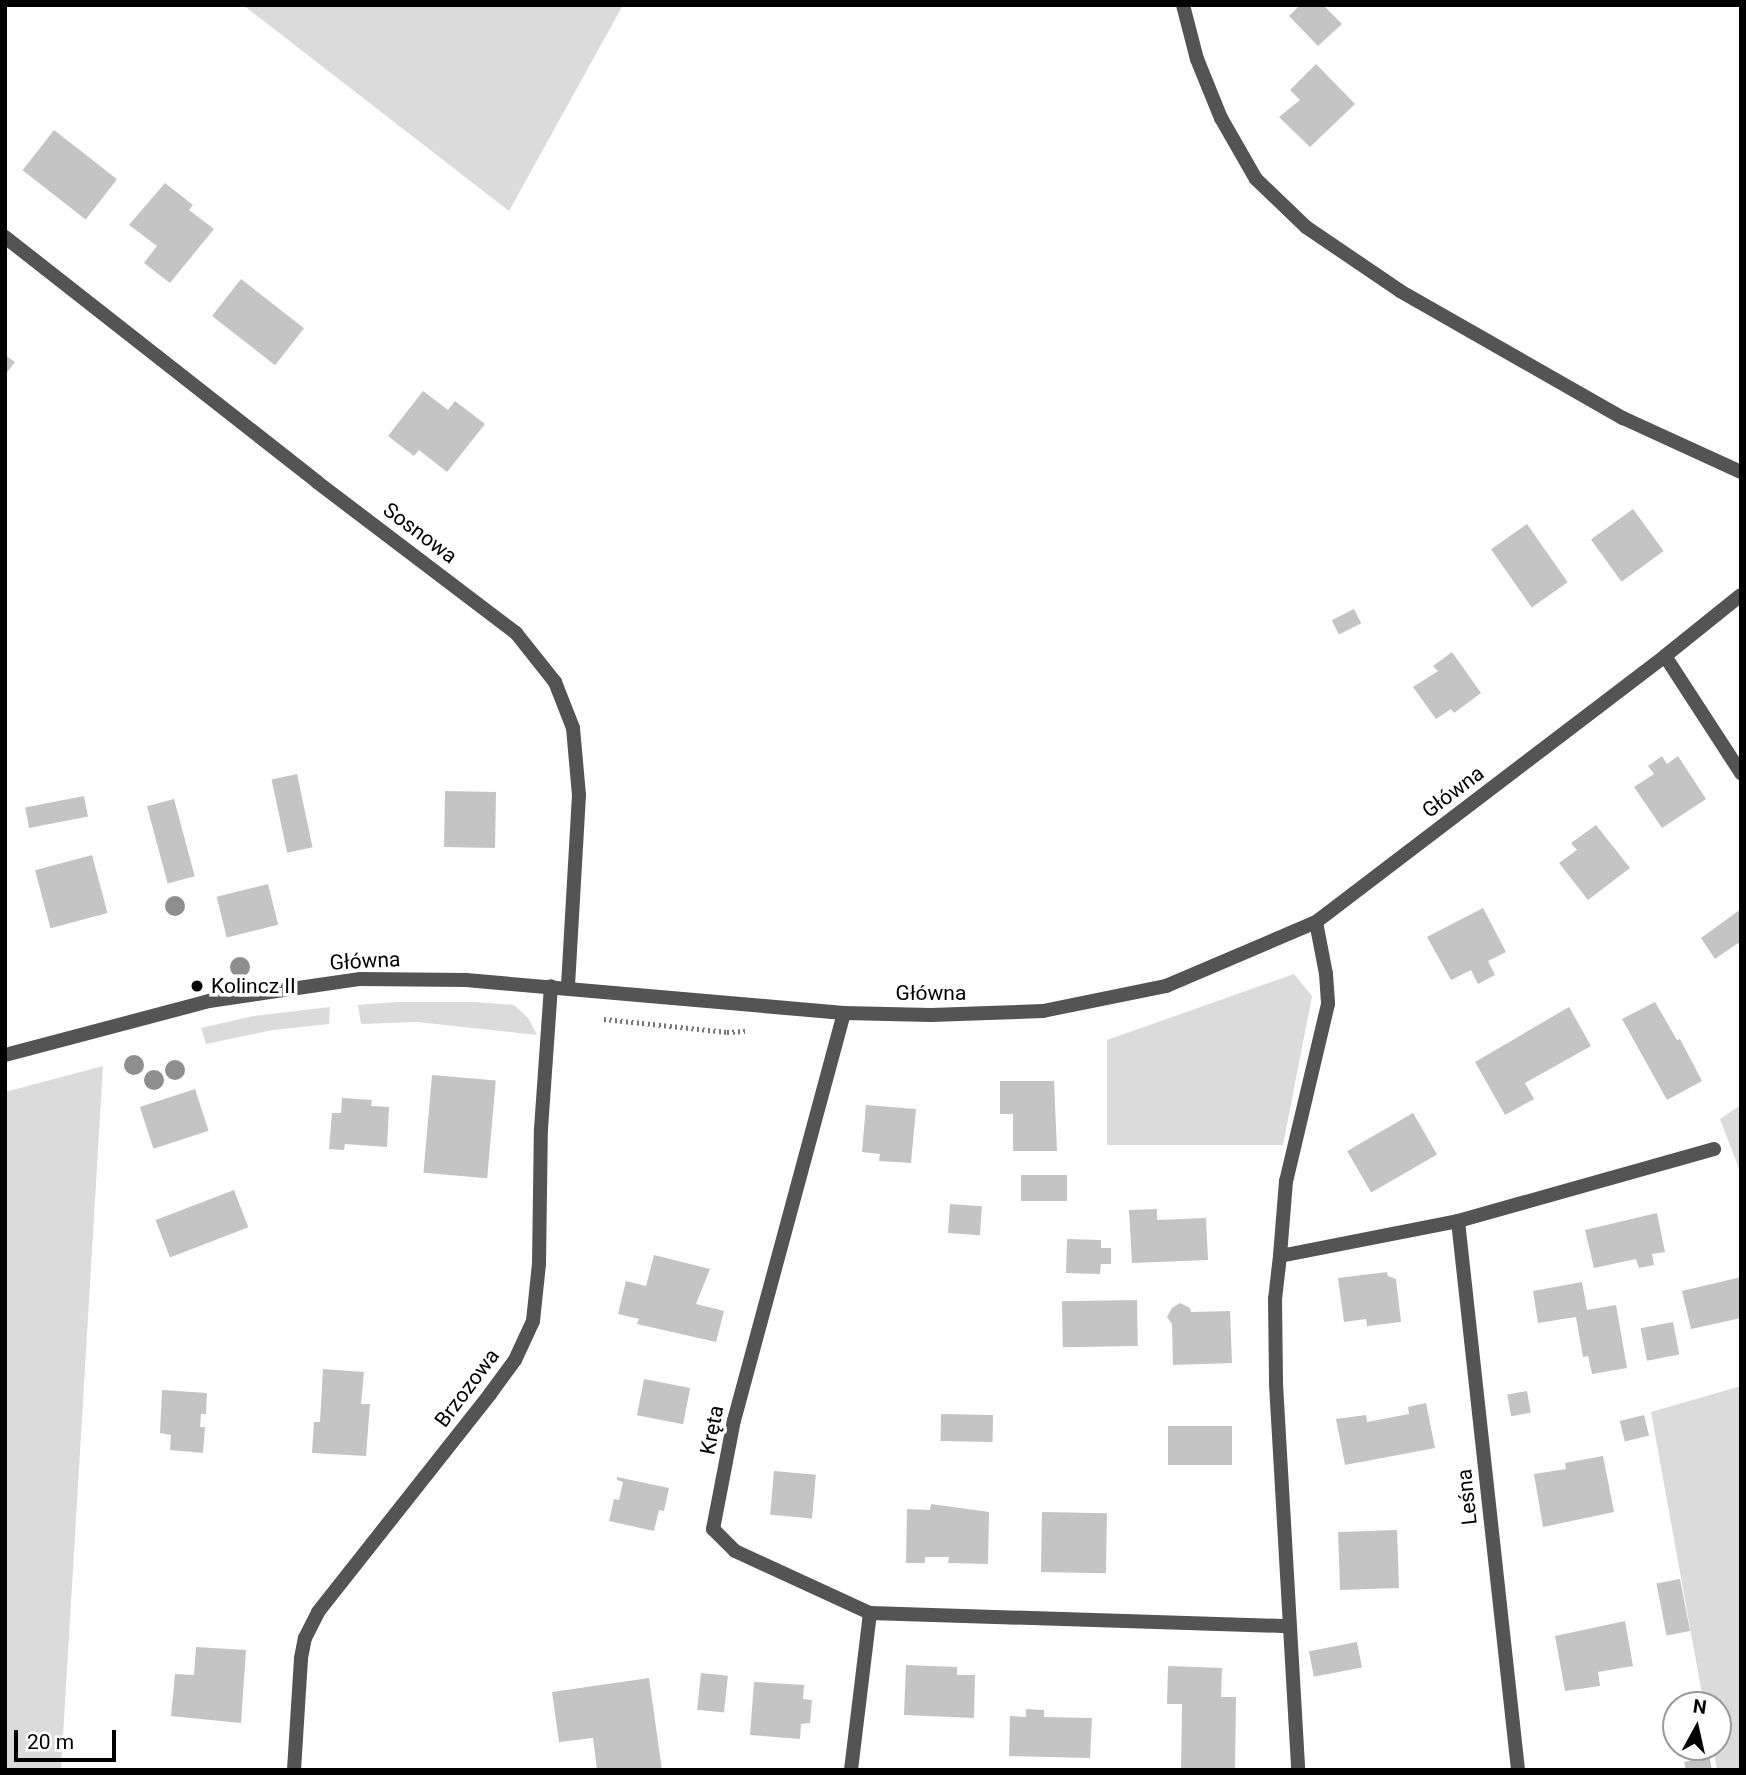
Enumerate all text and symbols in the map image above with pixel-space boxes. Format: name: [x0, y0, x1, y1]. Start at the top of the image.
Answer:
street label: Sosnowa: [378, 497, 462, 569]
street label: Główna: [1417, 761, 1489, 823]
street label: Główna: [329, 947, 401, 975]
place label: Kolincz II: [211, 973, 296, 999]
marker: Kolincz II: [189, 978, 205, 994]
street label: Główna: [896, 980, 966, 1006]
street label: Brzozowa: [429, 1344, 505, 1432]
street label: Kręta: [695, 1403, 729, 1457]
street label: Leśna: [1452, 1468, 1482, 1526]
north arrow: [1662, 1691, 1732, 1761]
text: N: [1691, 1694, 1708, 1719]
scale bar: [18, 1716, 119, 1760]
text: 20 m: [27, 1730, 74, 1754]

